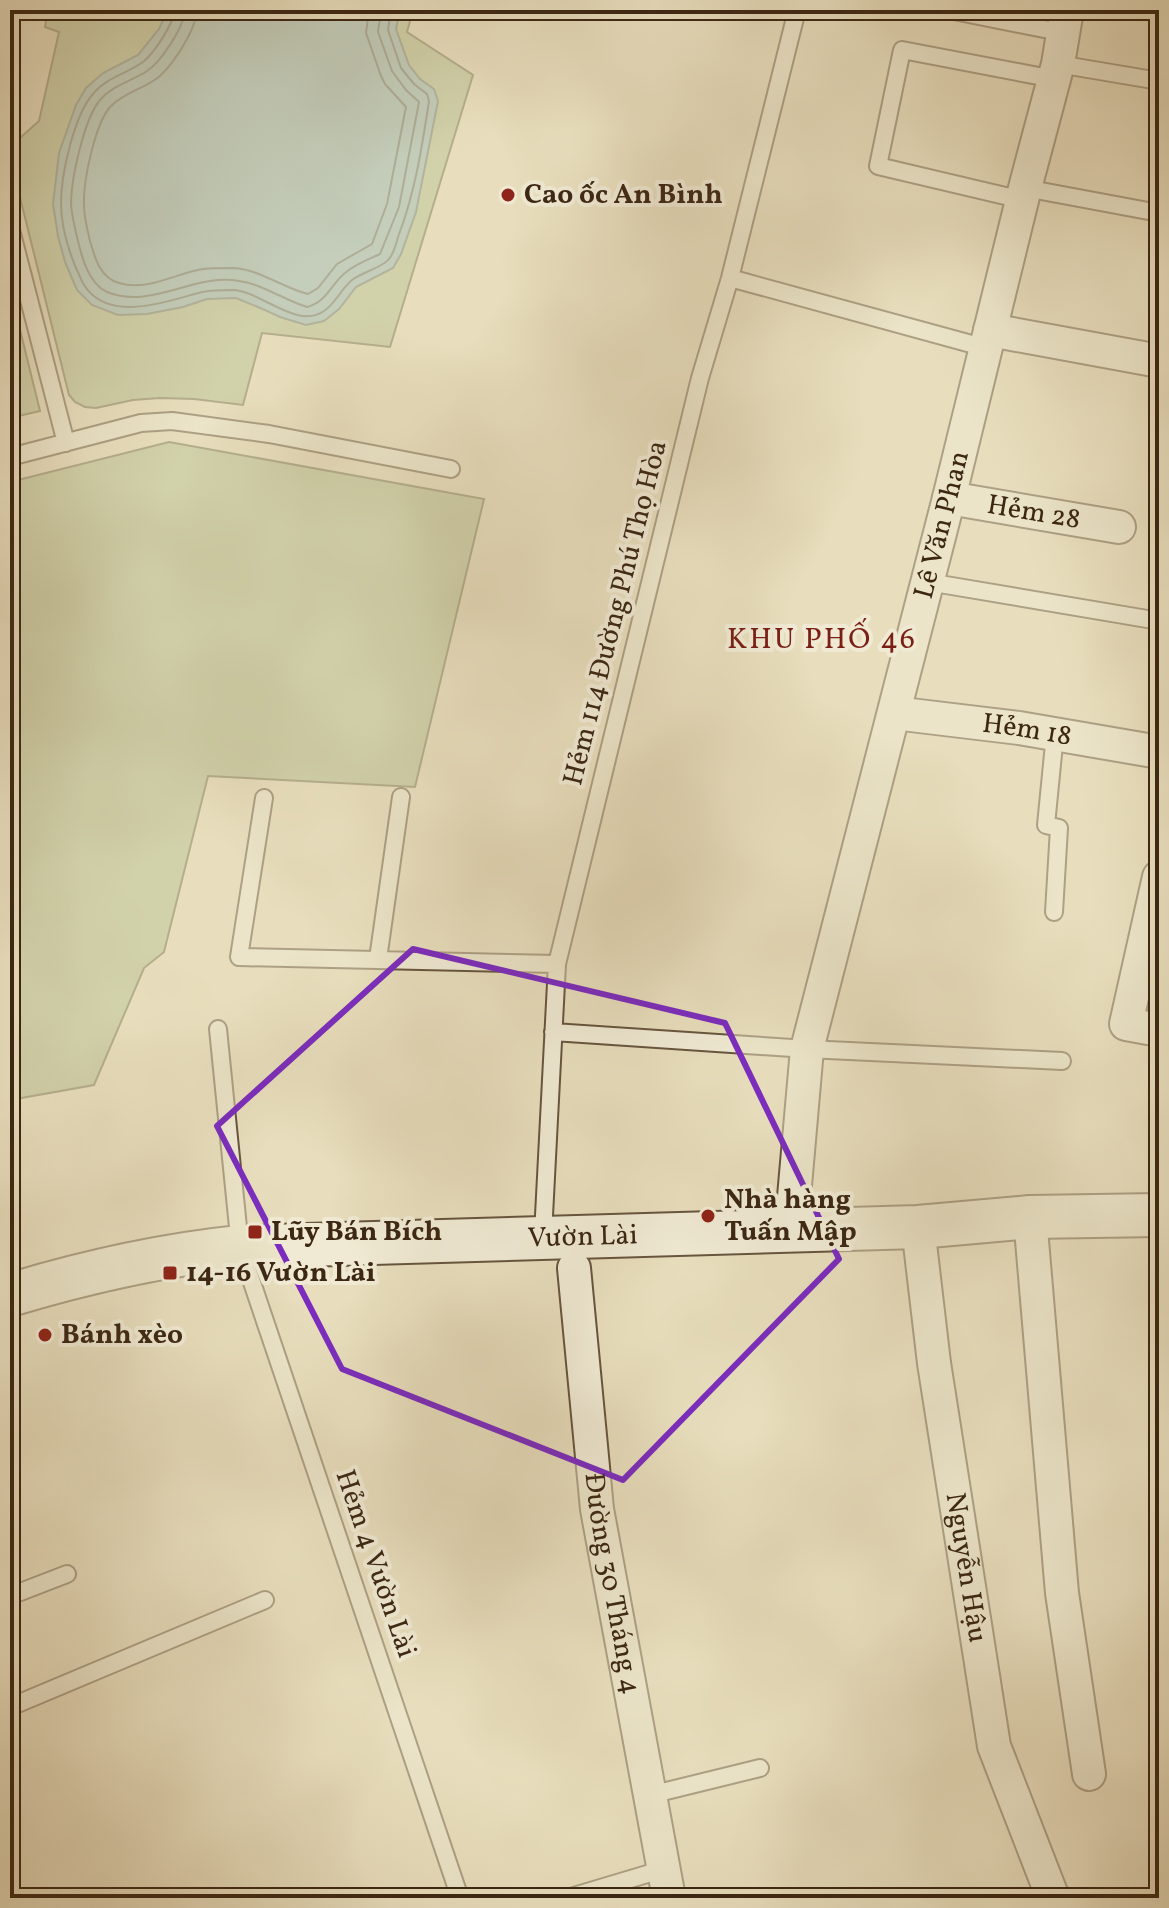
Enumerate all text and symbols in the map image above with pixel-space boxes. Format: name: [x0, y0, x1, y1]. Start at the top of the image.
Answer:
place label: Cao ốc An Bình: [524, 176, 723, 215]
marker: Cao ốc An Bình: [499, 186, 517, 204]
street label: Hẻm 114 Đường Phú Thọ Hòa: [554, 436, 678, 790]
street label: Lê Văn Phan: [904, 447, 979, 603]
street label: Hẻm 28: [984, 485, 1083, 540]
district label: KHU PHỐ 46: [727, 618, 917, 661]
street label: Hẻm 18: [980, 704, 1075, 756]
place label: Nhà hàng Tuấn Mập: [724, 1181, 857, 1252]
marker: Nhà hàng Tuấn Mập: [699, 1207, 717, 1225]
place label: Lũy Bán Bích: [271, 1213, 442, 1252]
street label: Vườn Lài: [527, 1216, 638, 1258]
marker: Lũy Bán Bích: [246, 1223, 264, 1241]
place label: 14-16 Vườn Lài: [186, 1254, 376, 1293]
marker: 14-16 Vườn Lài: [161, 1264, 179, 1282]
place label: Bánh xèo: [61, 1316, 183, 1355]
marker: Bánh xèo: [36, 1326, 54, 1344]
street label: Hẻm 4 Vườn Lài: [325, 1465, 425, 1663]
street label: Đường 30 Tháng 4: [574, 1471, 650, 1698]
street label: Nguyễn Hậu: [935, 1490, 997, 1645]

